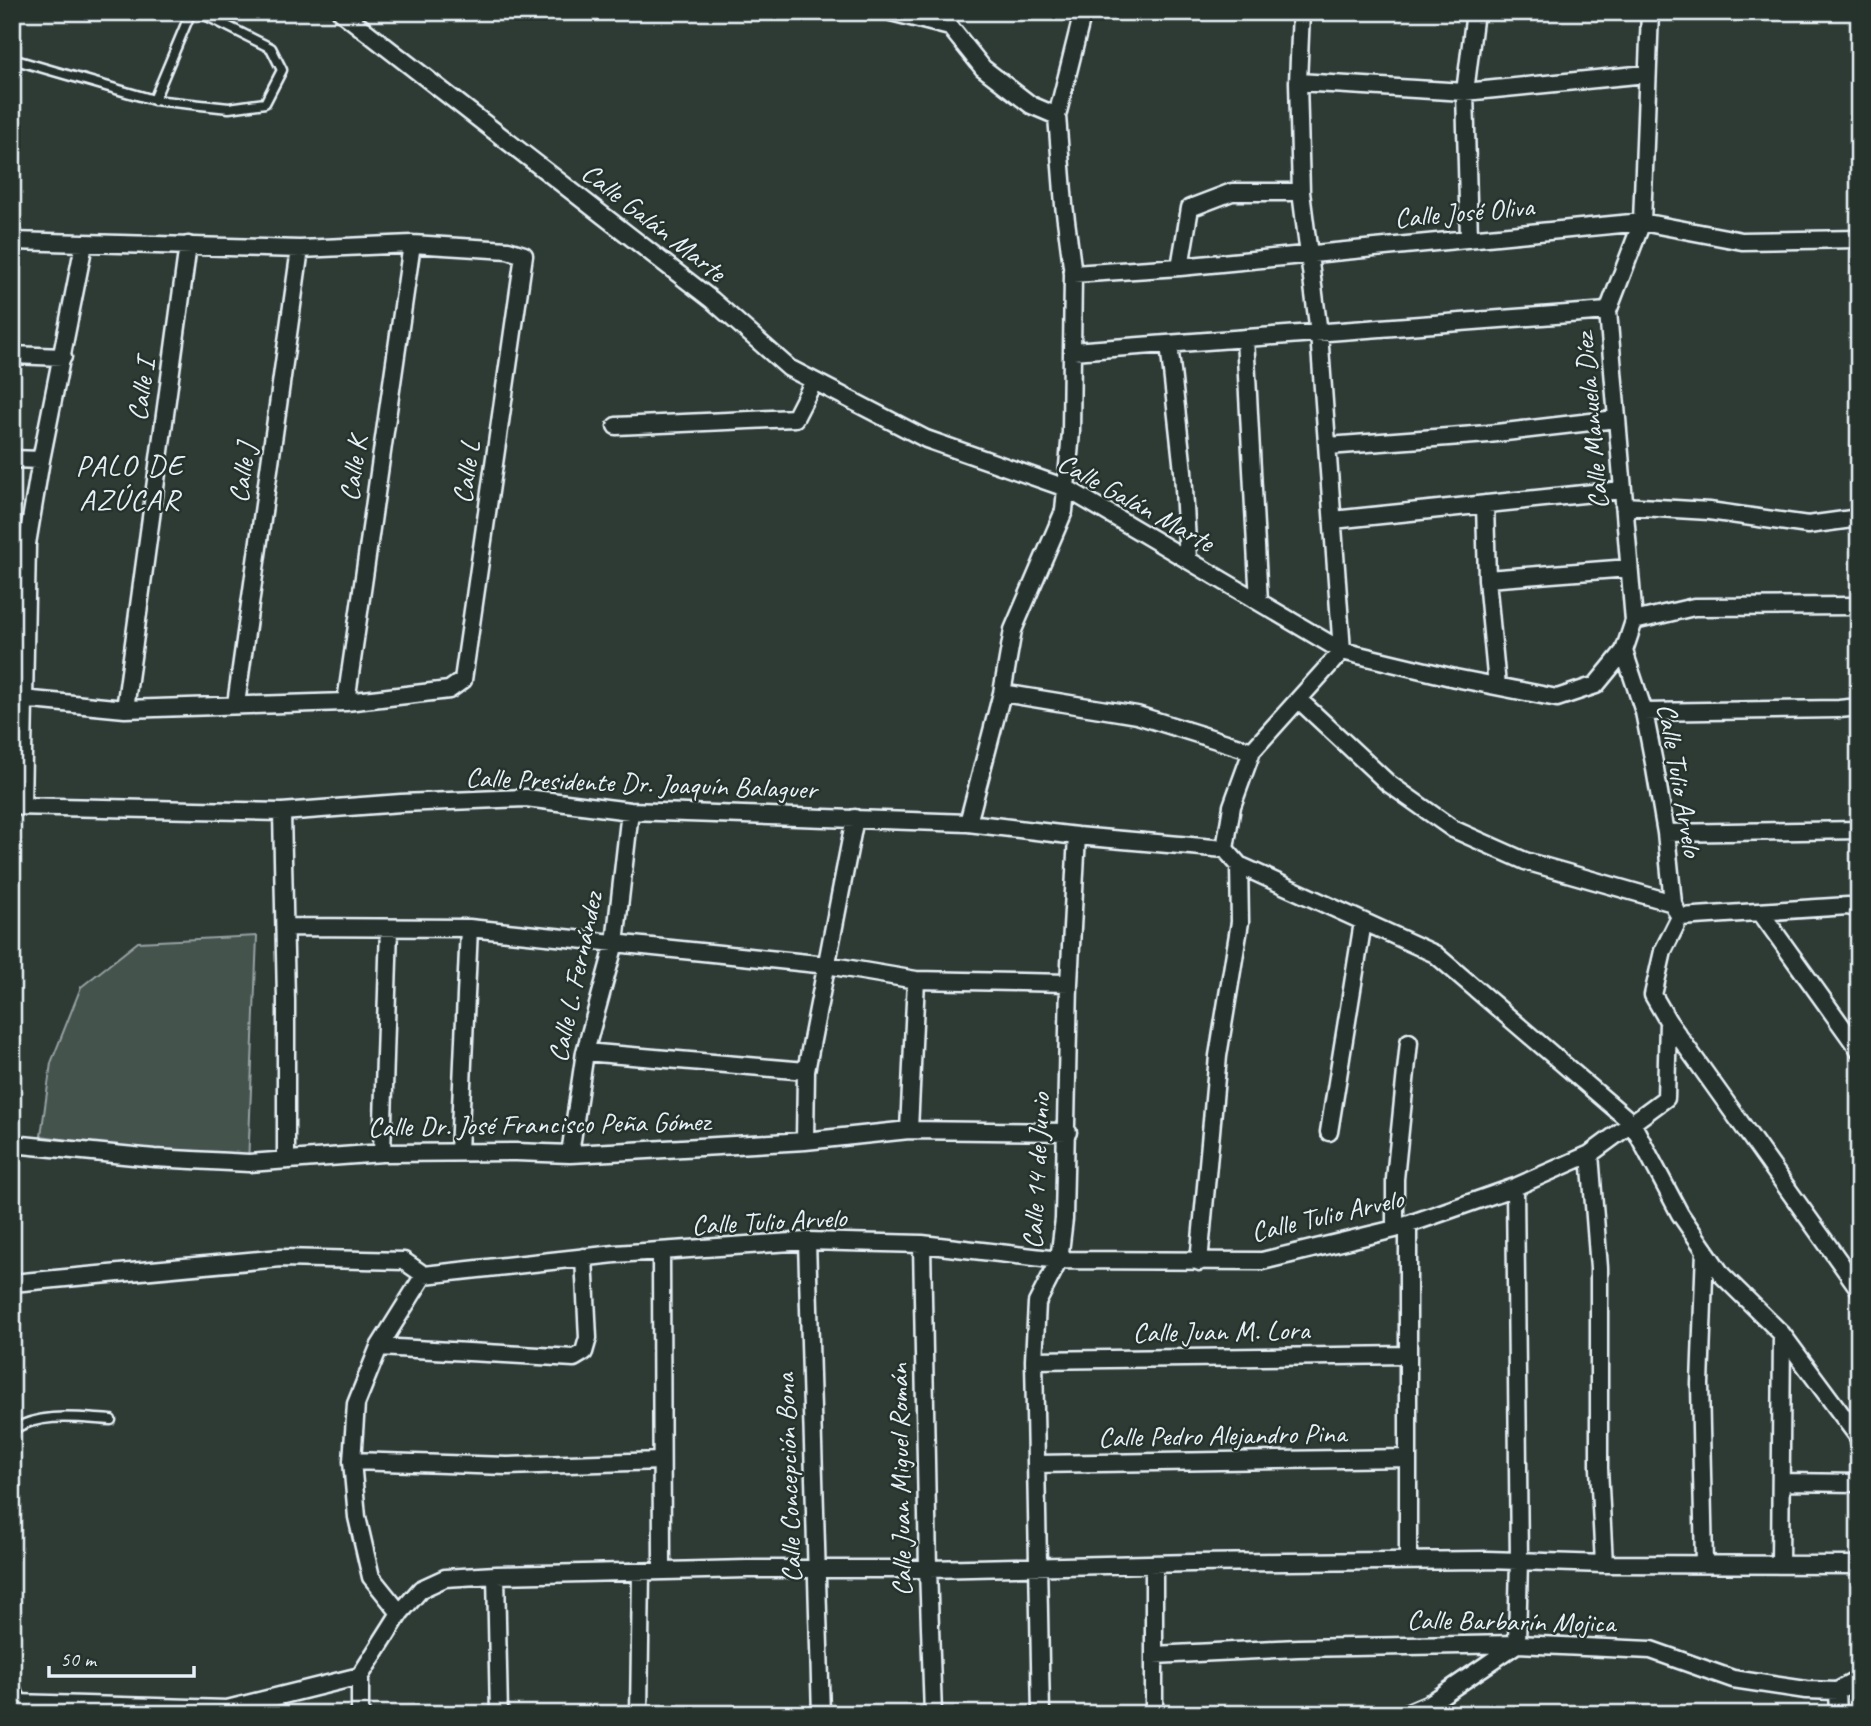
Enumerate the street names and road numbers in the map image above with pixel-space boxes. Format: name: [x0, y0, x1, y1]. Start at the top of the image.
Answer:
street label: Calle Galán Marte: [575, 155, 735, 290]
street label: Calle José Oliva: [1393, 188, 1537, 236]
street label: Calle Manuela Díez: [1566, 328, 1616, 511]
street label: Calle I: [119, 351, 163, 423]
street label: Calle K: [331, 429, 376, 503]
street label: Calle J: [221, 437, 264, 505]
street label: Calle L: [444, 438, 488, 505]
street label: Calle Galán Marte: [1052, 445, 1222, 560]
street label: Calle Tulio Arvelo: [1649, 701, 1711, 862]
street label: Calle Presidente Dr. Joaquín Balaguer: [465, 759, 820, 807]
street label: Calle L. Fernández: [540, 887, 611, 1065]
street label: Calle 14 de Junio: [1014, 1090, 1058, 1250]
street label: Calle Dr. José Francisco Peña Gómez: [368, 1103, 713, 1144]
street label: Calle Tulio Arvelo: [1247, 1180, 1409, 1250]
street label: Calle Tulio Arvelo: [691, 1199, 850, 1243]
street label: Calle Juan M. Lora: [1132, 1312, 1312, 1350]
street label: Calle Juan Miguel Román: [880, 1362, 920, 1597]
street label: Calle Concepción Bona: [767, 1371, 809, 1583]
street label: Calle Pedro Alejandro Pina: [1098, 1415, 1349, 1455]
street label: Calle Barbarín Mojica: [1406, 1602, 1618, 1640]

